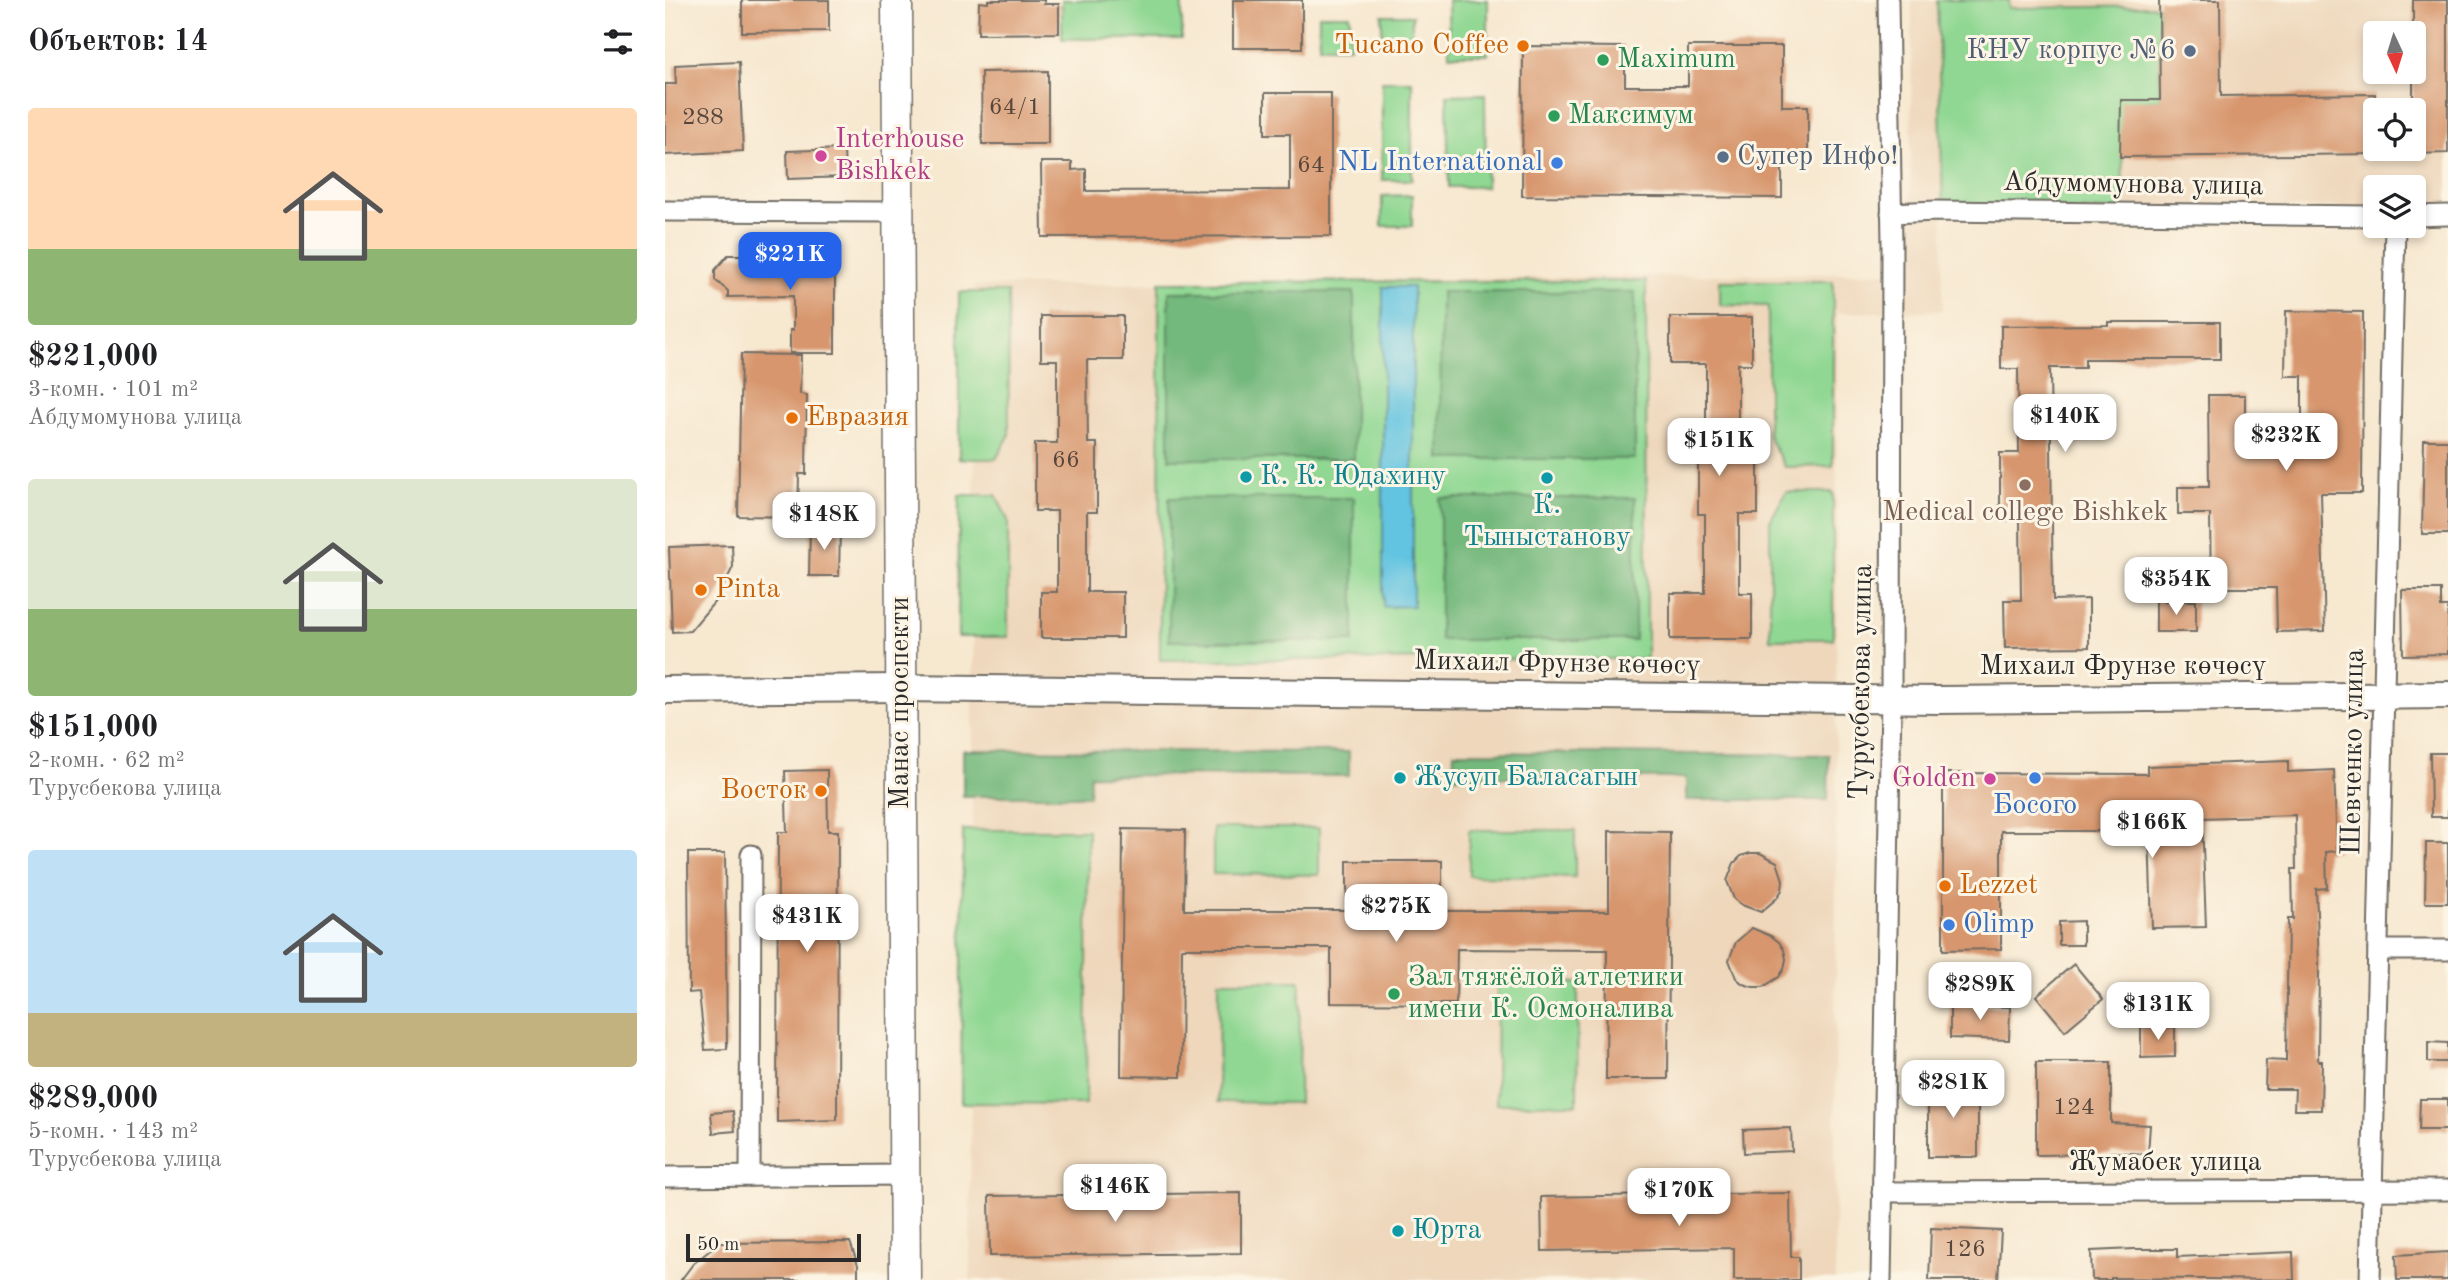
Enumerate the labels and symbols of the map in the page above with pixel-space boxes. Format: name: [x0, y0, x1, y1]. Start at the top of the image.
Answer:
north arrow: [2363, 21, 2425, 84]
place label: Tucano Coffee: [1334, 32, 1509, 60]
place label: КНУ корпус №6: [1967, 37, 2176, 65]
marker: Tucano Coffee: [1515, 38, 1531, 54]
marker: КНУ корпус №6: [2182, 43, 2198, 59]
place label: Maximum: [1617, 46, 1736, 74]
marker: Maximum: [1595, 52, 1611, 68]
house number: 64/1: [989, 96, 1041, 120]
place label: Максимум: [1568, 102, 1694, 130]
house number: 288: [682, 106, 724, 130]
marker: Максимум: [1546, 108, 1562, 124]
place label: Interhouse Bishkek: [835, 126, 964, 186]
place label: Супер Инфо!: [1737, 143, 1898, 171]
marker: Interhouse Bishkek: [813, 148, 829, 164]
place label: NL International: [1338, 149, 1543, 177]
marker: Супер Инфо!: [1715, 149, 1731, 165]
house number: 64: [1297, 154, 1325, 178]
marker: NL International: [1549, 155, 1565, 171]
street label: Абдумомунова улица: [2002, 169, 2264, 201]
pin: $221K: [741, 232, 839, 292]
pin: $140K: [2016, 394, 2114, 454]
place label: Евразия: [806, 404, 909, 432]
marker: Евразия: [784, 410, 800, 426]
pin: $232K: [2237, 414, 2335, 473]
pin: $151K: [1670, 419, 1768, 478]
house number: 66: [1052, 449, 1080, 473]
place label: К. К. Юдахину: [1260, 463, 1446, 491]
marker: К. К. Юдахину: [1238, 469, 1254, 485]
marker: К. Тыныстанову: [1539, 470, 1555, 486]
marker: Medical college Bishkek: [2017, 477, 2033, 493]
pin: $148K: [775, 492, 873, 552]
place label: К. Тыныстанову: [1463, 492, 1631, 552]
place label: Medical college Bishkek: [1882, 499, 2168, 527]
pin: $354K: [2127, 558, 2225, 617]
street label: Турусбекова улица: [1846, 564, 1878, 800]
place label: Pinta: [715, 576, 781, 604]
marker: Pinta: [693, 582, 709, 598]
street label: Манас проспекти: [887, 596, 915, 810]
street label: Михаил Фрунзе көчөсү: [1413, 647, 1701, 681]
street label: Шевченко улица: [2338, 648, 2370, 856]
street label: Михаил Фрунзе көчөсү: [1979, 653, 2267, 681]
place label: Жусуп Баласагын: [1414, 764, 1638, 792]
place label: Golden: [1892, 765, 1976, 793]
marker: Жусуп Баласагын: [1392, 770, 1408, 786]
marker: Босого: [2027, 770, 2043, 786]
marker: Golden: [1982, 771, 1998, 787]
place label: Восток: [720, 777, 807, 805]
marker: Восток: [813, 783, 829, 799]
place label: Босого: [1993, 792, 2077, 820]
pin: $166K: [2103, 800, 2201, 860]
place label: Lezzet: [1959, 872, 2038, 900]
marker: Lezzet: [1937, 878, 1953, 894]
pin: $275K: [1347, 884, 1445, 944]
pin: $431K: [758, 894, 856, 954]
place label: Olimp: [1963, 911, 2034, 939]
marker: Olimp: [1941, 917, 1957, 933]
pin: $289K: [1931, 962, 2029, 1022]
place label: Зал тяжёлой атлетики имени К. Осмоналива: [1408, 964, 1684, 1024]
pin: $131K: [2109, 982, 2207, 1042]
marker: Зал тяжёлой атлетики имени К. Осмоналива: [1386, 986, 1402, 1002]
pin: $281K: [1904, 1060, 2002, 1120]
house number: 124: [2053, 1096, 2095, 1120]
street label: Жумабек улица: [2068, 1149, 2262, 1177]
pin: $146K: [1066, 1164, 1164, 1224]
pin: $170K: [1630, 1168, 1728, 1228]
place label: Юрта: [1412, 1217, 1482, 1245]
marker: Юрта: [1390, 1223, 1406, 1239]
scale bar: [686, 1231, 861, 1263]
house number: 126: [1944, 1238, 1986, 1262]

